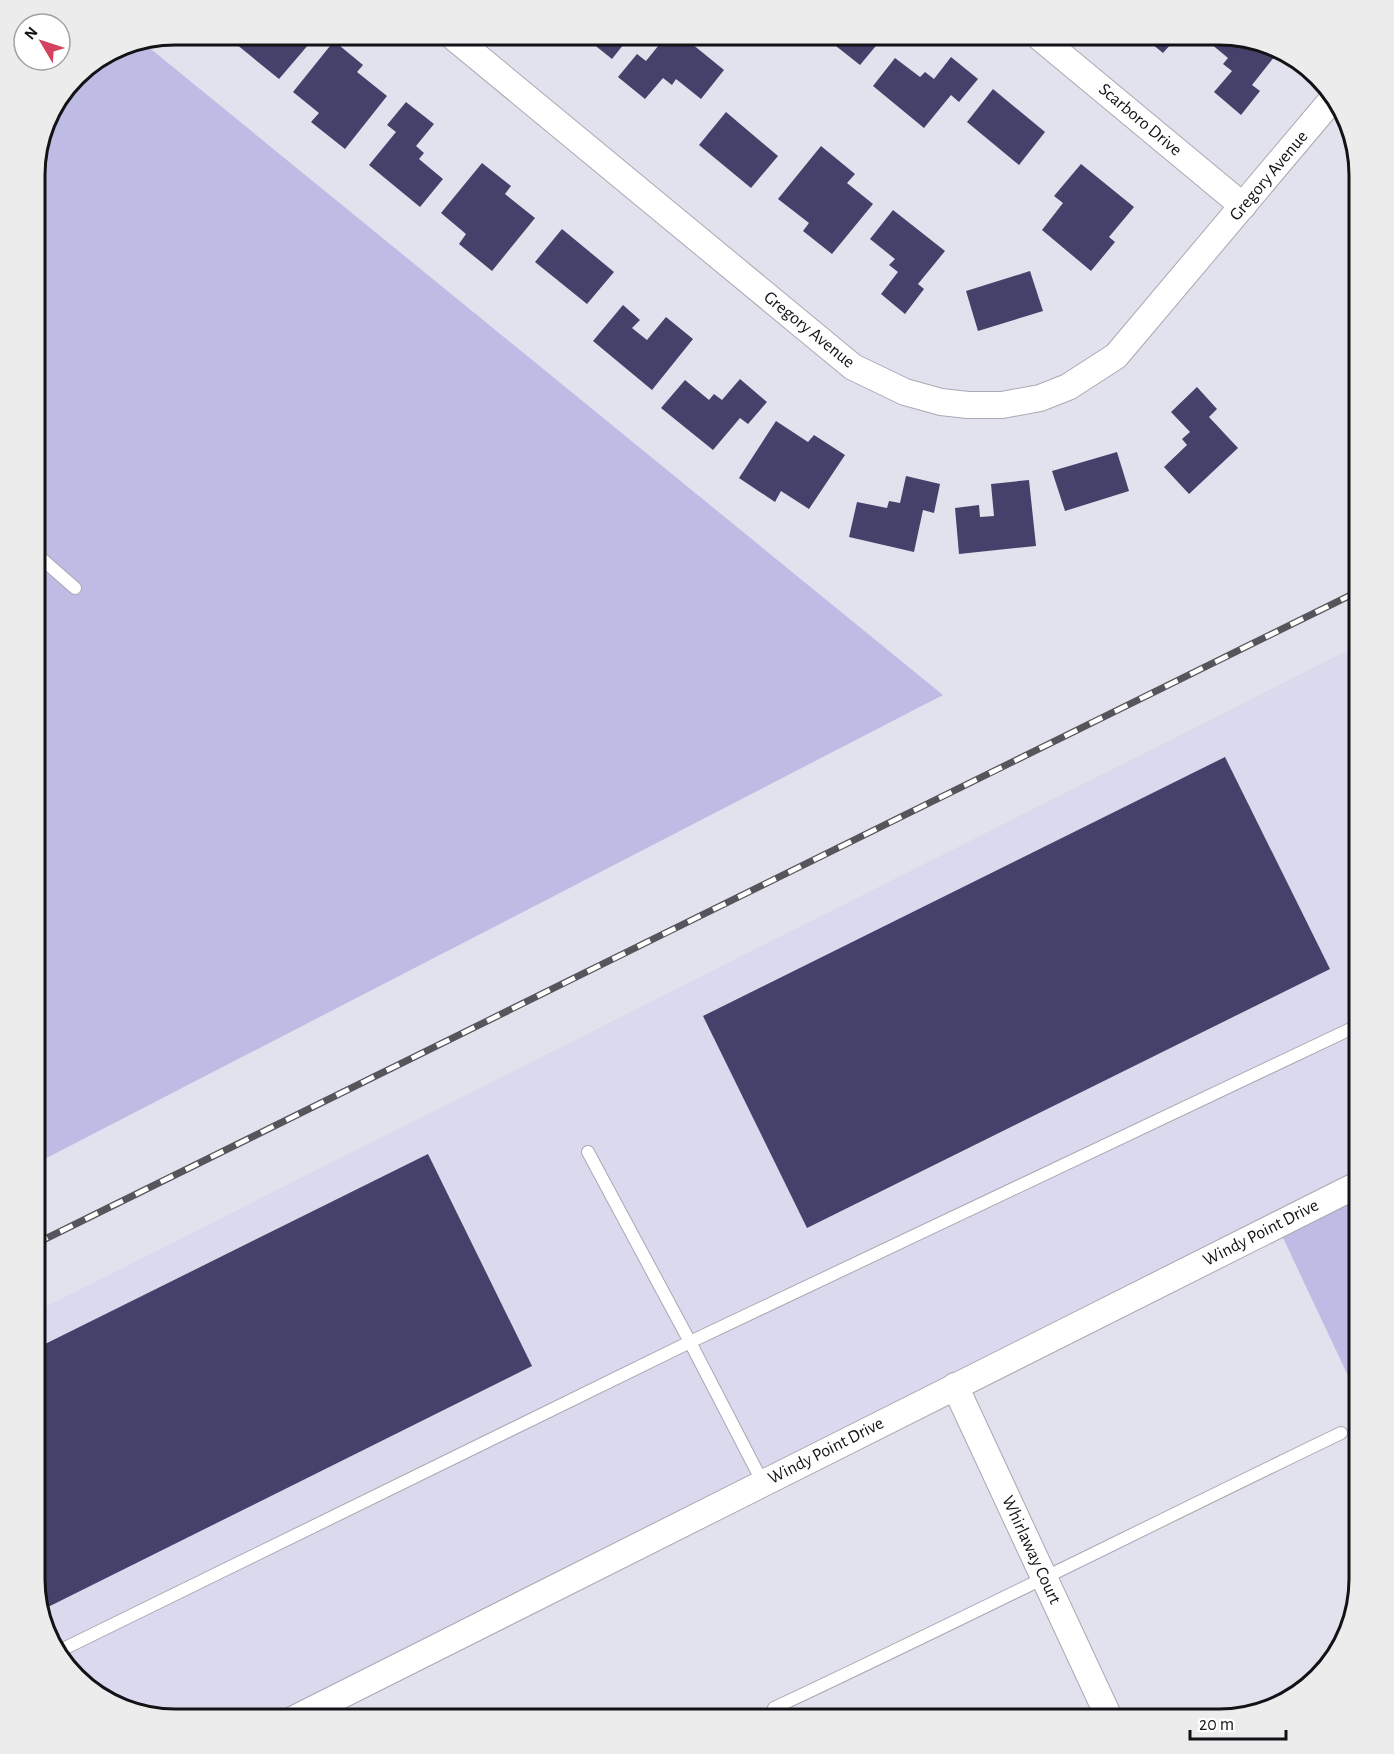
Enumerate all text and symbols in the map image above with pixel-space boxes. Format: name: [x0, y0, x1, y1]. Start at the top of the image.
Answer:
north arrow: [12, 12, 72, 72]
text: N: [21, 24, 41, 43]
street label: Scarboro Drive: [1095, 80, 1185, 160]
street label: Gregory Avenue: [1226, 128, 1312, 224]
street label: Gregory Avenue: [760, 288, 858, 372]
street label: Windy Point Drive: [1200, 1196, 1322, 1270]
street label: Windy Point Drive: [765, 1414, 887, 1488]
street label: Whirlaway Court: [998, 1493, 1064, 1607]
scale bar: [1190, 1703, 1286, 1741]
text: 20 m: [1199, 1716, 1234, 1734]

